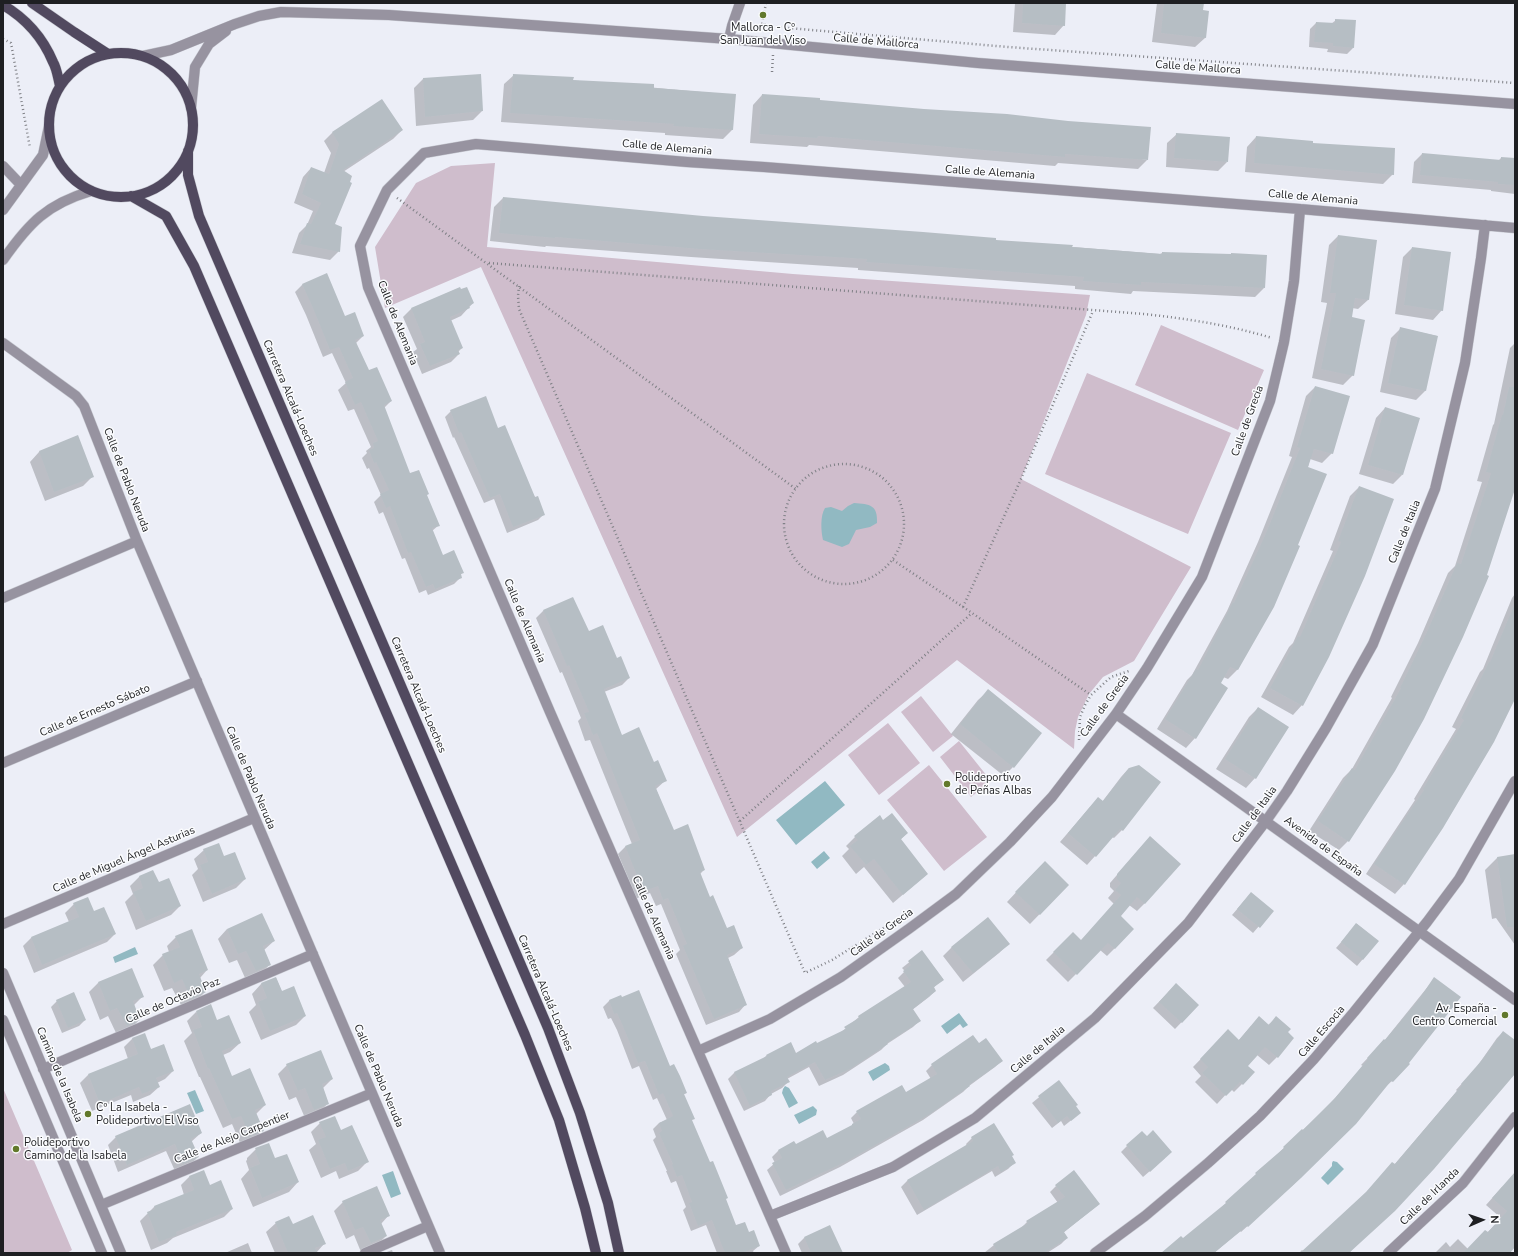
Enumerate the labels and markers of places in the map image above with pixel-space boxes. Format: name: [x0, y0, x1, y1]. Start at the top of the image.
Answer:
marker: Mallorca - Cº San Juan del Viso: [758, 10, 768, 20]
place label: Mallorca - Cº San Juan del Viso: [720, 21, 806, 47]
place label: Polideportivo de Peñas Albas: [955, 771, 1032, 797]
marker: Polideportivo de Peñas Albas: [942, 779, 952, 789]
place label: Av. España - Centro Comercial: [1412, 1002, 1497, 1028]
marker: Av. España - Centro Comercial: [1500, 1010, 1510, 1020]
place label: Cº La Isabela - Polideportivo El Viso: [96, 1101, 199, 1127]
marker: Cº La Isabela - Polideportivo El Viso: [83, 1109, 93, 1119]
place label: Polideportivo Camino de la Isabela: [24, 1136, 127, 1162]
marker: Polideportivo Camino de la Isabela: [11, 1144, 21, 1154]

